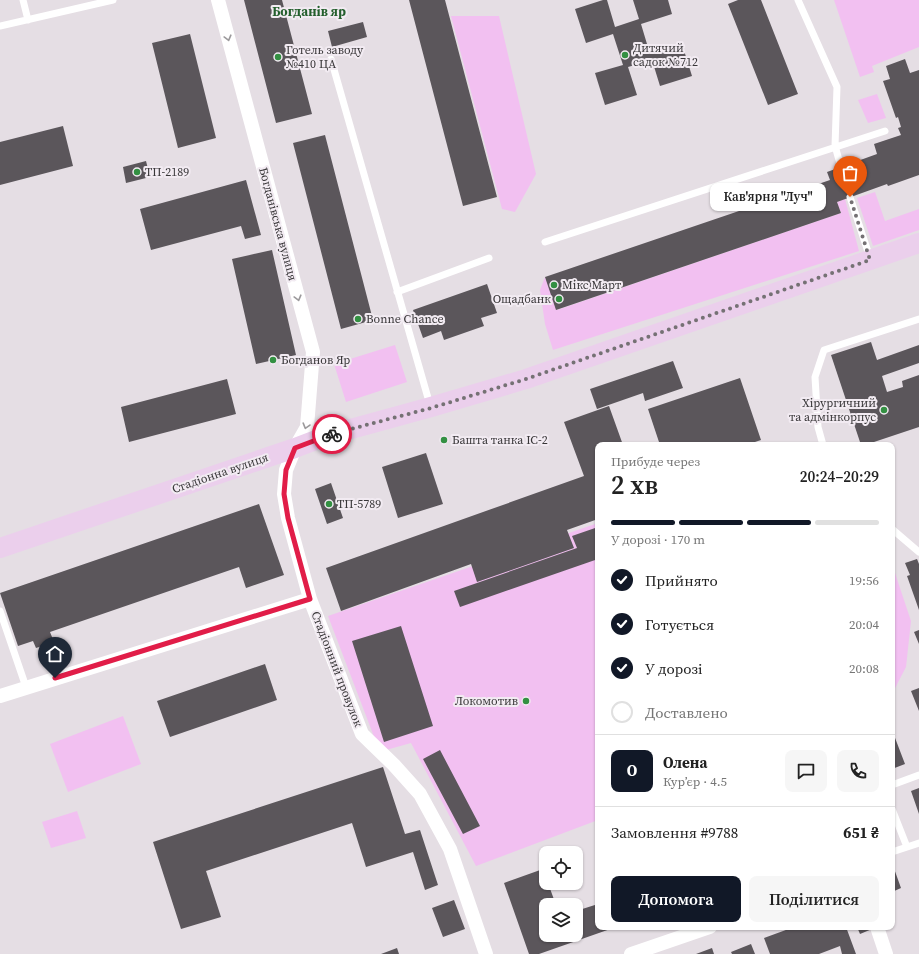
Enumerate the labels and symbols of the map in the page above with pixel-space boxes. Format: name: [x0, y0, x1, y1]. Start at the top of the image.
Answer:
district label: Богданів яр: [272, 3, 346, 20]
one-way arrow: [223, 34, 232, 41]
place label: Дитячий садок №712: [633, 40, 698, 70]
place label: Готель заводу №410 ЦА: [286, 42, 364, 72]
marker: Дитячий садок №712: [620, 50, 630, 60]
marker: Готель заводу №410 ЦА: [273, 52, 283, 62]
pin: [833, 156, 867, 197]
place label: ТП-2189: [145, 164, 189, 180]
street label: Богданівська вулиця: [255, 166, 301, 282]
marker: ТП-2189: [132, 167, 142, 177]
callout: Кав'ярня "Луч": [710, 183, 826, 211]
place label: Мікс Март: [562, 277, 622, 293]
marker: Мікс Март: [549, 280, 559, 290]
place label: Ощадбанк: [493, 291, 551, 307]
marker: Ощадбанк: [554, 294, 564, 304]
one-way arrow: [293, 295, 302, 302]
place label: Bonne Chance: [366, 311, 444, 327]
marker: Bonne Chance: [353, 314, 363, 324]
place label: Богданов Яр: [281, 352, 350, 368]
marker: Богданов Яр: [268, 355, 278, 365]
place label: Хірургичний та адмінкорпус: [789, 395, 876, 425]
marker: Хірургичний та адмінкорпус: [879, 405, 889, 415]
courier: [312, 414, 352, 454]
one-way arrow: [302, 422, 311, 429]
place label: Башта танка ІС-2: [452, 432, 548, 448]
marker: Башта танка ІС-2: [439, 435, 449, 445]
street label: Стадіонна вулиця: [170, 449, 270, 497]
place label: ТП-5789: [337, 496, 381, 512]
marker: ТП-5789: [324, 499, 334, 509]
street label: Стадіонний провулок: [308, 609, 367, 729]
pin: [38, 637, 72, 678]
place label: Локомотив: [455, 693, 518, 709]
marker: Локомотив: [521, 696, 531, 706]

